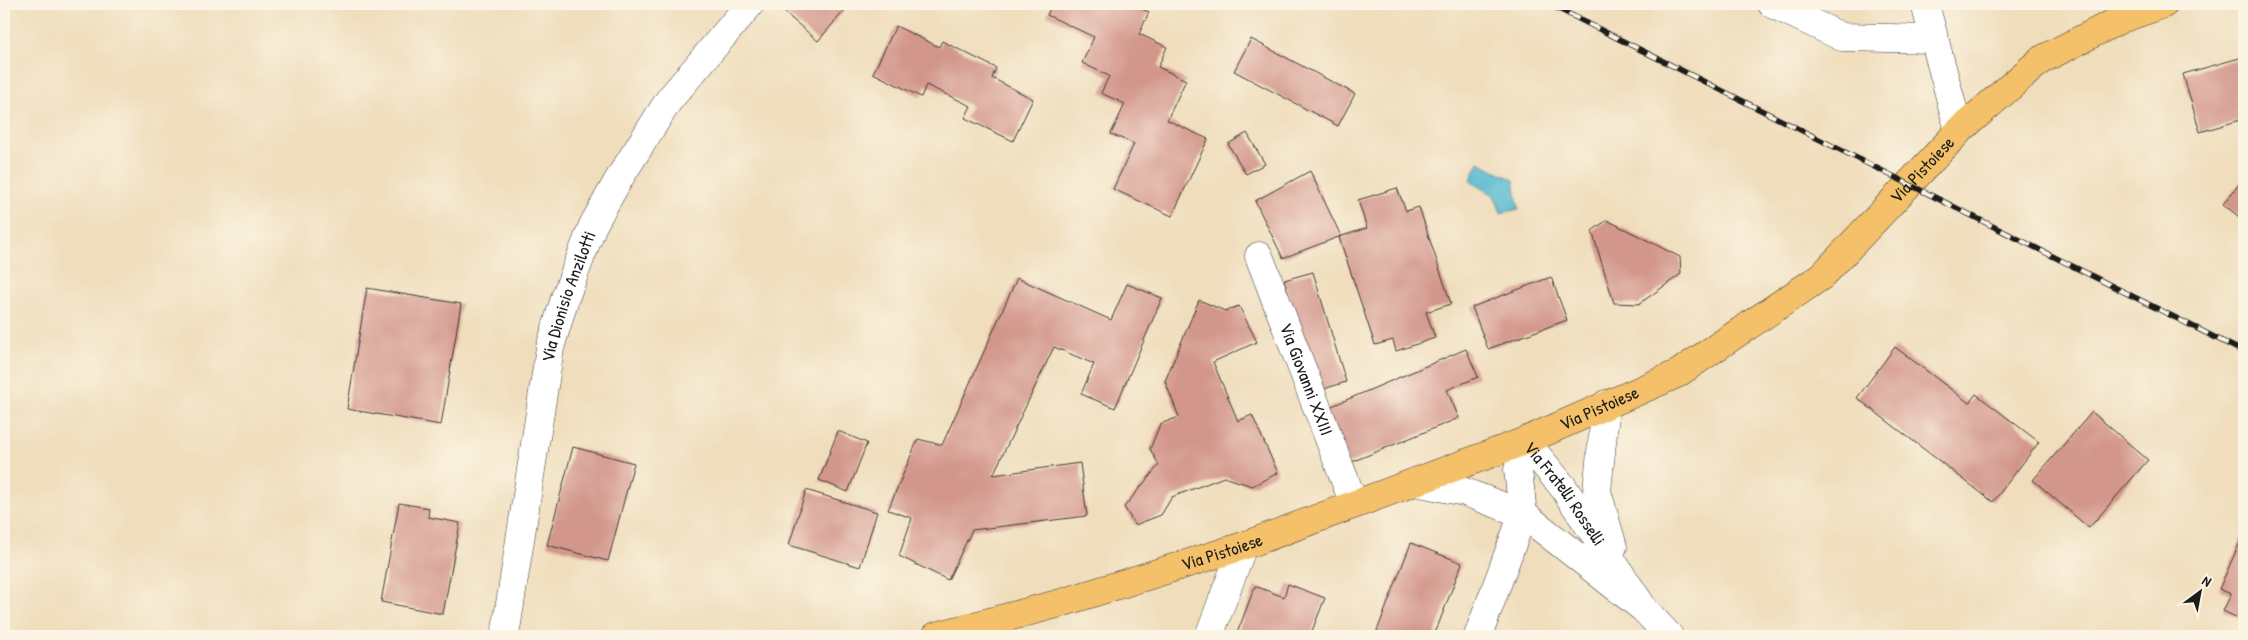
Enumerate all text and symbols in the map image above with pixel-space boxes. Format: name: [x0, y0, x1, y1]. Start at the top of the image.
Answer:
street label: Via Pistoiese: [1884, 131, 1960, 209]
street label: Via Dionisio Anzilotti: [535, 227, 602, 364]
street label: Via Giovanni XXIII: [1274, 319, 1340, 439]
street label: Via Pistoiese: [1556, 379, 1642, 436]
street label: Via Fratelli Rosselli: [1518, 436, 1612, 550]
street label: Via Pistoiese: [1178, 527, 1266, 577]
north arrow: [2176, 568, 2226, 618]
text: N: [2199, 571, 2216, 591]

